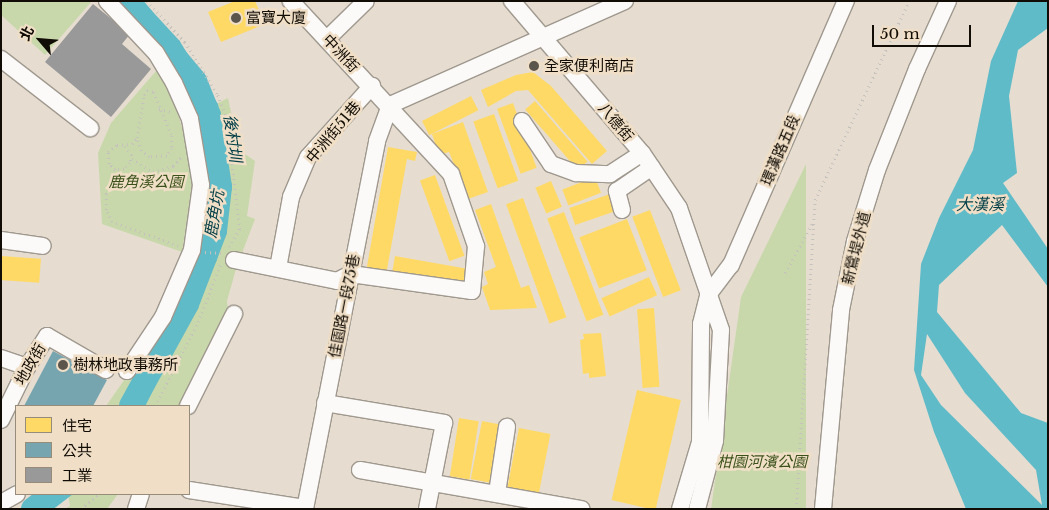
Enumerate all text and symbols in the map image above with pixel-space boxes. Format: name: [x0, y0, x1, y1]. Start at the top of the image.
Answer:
place label: 富寶大廈: [246, 9, 306, 27]
marker: 富寶大廈: [230, 12, 242, 24]
north arrow: [15, 15, 65, 65]
scale bar: [874, 15, 973, 47]
text: 北: [15, 23, 38, 44]
text: 50 m: [880, 24, 920, 43]
street label: 中洲街: [319, 30, 363, 76]
place label: 全家便利商店: [544, 57, 634, 75]
marker: 全家便利商店: [528, 60, 540, 72]
street label: 中洲街51巷: [302, 97, 364, 167]
street label: 八德街: [595, 99, 637, 145]
street label: 環漢路五段: [757, 112, 803, 188]
water label: 後村圳: [220, 113, 246, 163]
park label: 鹿角溪公園: [109, 173, 183, 191]
water label: 鹿角坑: [200, 189, 228, 239]
water label: 大漢溪: [956, 194, 1004, 214]
street label: 新鶯堤外道: [838, 209, 874, 287]
street label: 佳園路一段75巷: [325, 252, 363, 360]
street label: 地政街: [11, 340, 49, 388]
place label: 樹林地政事務所: [73, 356, 178, 374]
marker: 樹林地政事務所: [57, 359, 69, 371]
legend: [15, 405, 190, 495]
text: 住宅: [62, 416, 92, 435]
text: 公共: [62, 441, 92, 460]
park label: 柑園河濱公園: [717, 453, 807, 471]
text: 工業: [62, 466, 92, 485]

